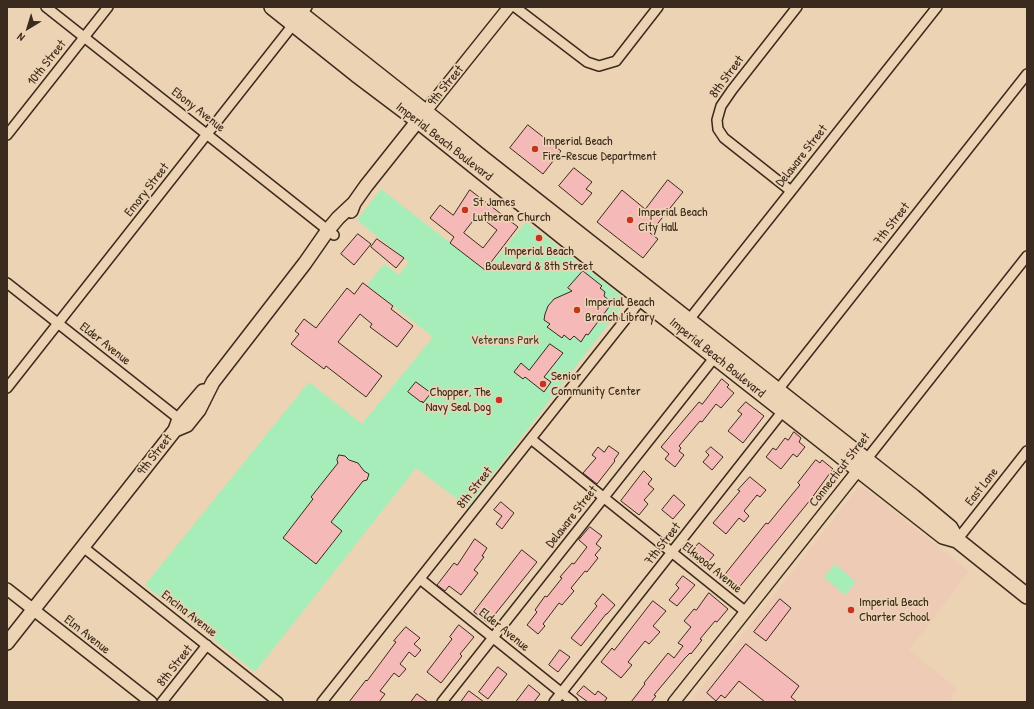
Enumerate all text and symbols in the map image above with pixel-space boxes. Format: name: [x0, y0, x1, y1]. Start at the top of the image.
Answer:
north arrow: [8, 8, 48, 48]
text: N: [14, 30, 27, 45]
street label: 10th Street: [24, 37, 70, 89]
street label: 8th Street: [706, 53, 748, 101]
street label: 9th Street: [425, 62, 467, 110]
street label: Ebony Avenue: [168, 84, 228, 136]
street label: Imperial Beach Boulevard: [393, 99, 495, 185]
street label: Delaware Street: [773, 122, 831, 190]
place label: Imperial Beach Fire-Rescue Department: [543, 134, 657, 165]
marker: Imperial Beach Fire-Rescue Department: [530, 144, 540, 154]
street label: Emory Street: [121, 160, 173, 220]
place label: St James Lutheran Church: [473, 195, 550, 226]
street label: 7th Street: [871, 200, 913, 248]
marker: St James Lutheran Church: [460, 205, 470, 215]
place label: Imperial Beach City Hall: [638, 205, 707, 236]
marker: Imperial Beach City Hall: [625, 215, 635, 225]
marker: Imperial Beach Boulevard & 8th Street: [534, 233, 544, 243]
place label: Imperial Beach Boulevard & 8th Street: [485, 244, 593, 275]
place label: Imperial Beach Branch Library: [585, 295, 655, 326]
marker: Imperial Beach Branch Library: [572, 305, 582, 315]
street label: Imperial Beach Boulevard: [666, 315, 768, 401]
street label: Elder Avenue: [76, 319, 134, 369]
park label: Veterans Park: [471, 333, 539, 349]
place label: Senior Community Center: [551, 369, 641, 400]
marker: Senior Community Center: [538, 379, 548, 389]
place label: Chopper, The Navy Seal Dog: [425, 385, 491, 416]
marker: Chopper, The Navy Seal Dog: [494, 395, 504, 405]
street label: Connecticut Street: [806, 430, 874, 510]
street label: 9th Street: [134, 431, 176, 479]
street label: 8th Street: [454, 464, 496, 512]
street label: East Lane: [962, 465, 1002, 509]
street label: Delaware Street: [543, 483, 601, 551]
street label: 7th Street: [642, 520, 684, 568]
street label: Elkwood Avenue: [679, 539, 745, 597]
street label: Encina Avenue: [158, 587, 220, 641]
place label: Imperial Beach Charter School: [859, 595, 930, 626]
street label: Elder Avenue: [476, 605, 532, 655]
marker: Imperial Beach Charter School: [846, 605, 856, 615]
street label: Elm Avenue: [61, 612, 113, 658]
street label: 8th Street: [154, 642, 196, 690]

